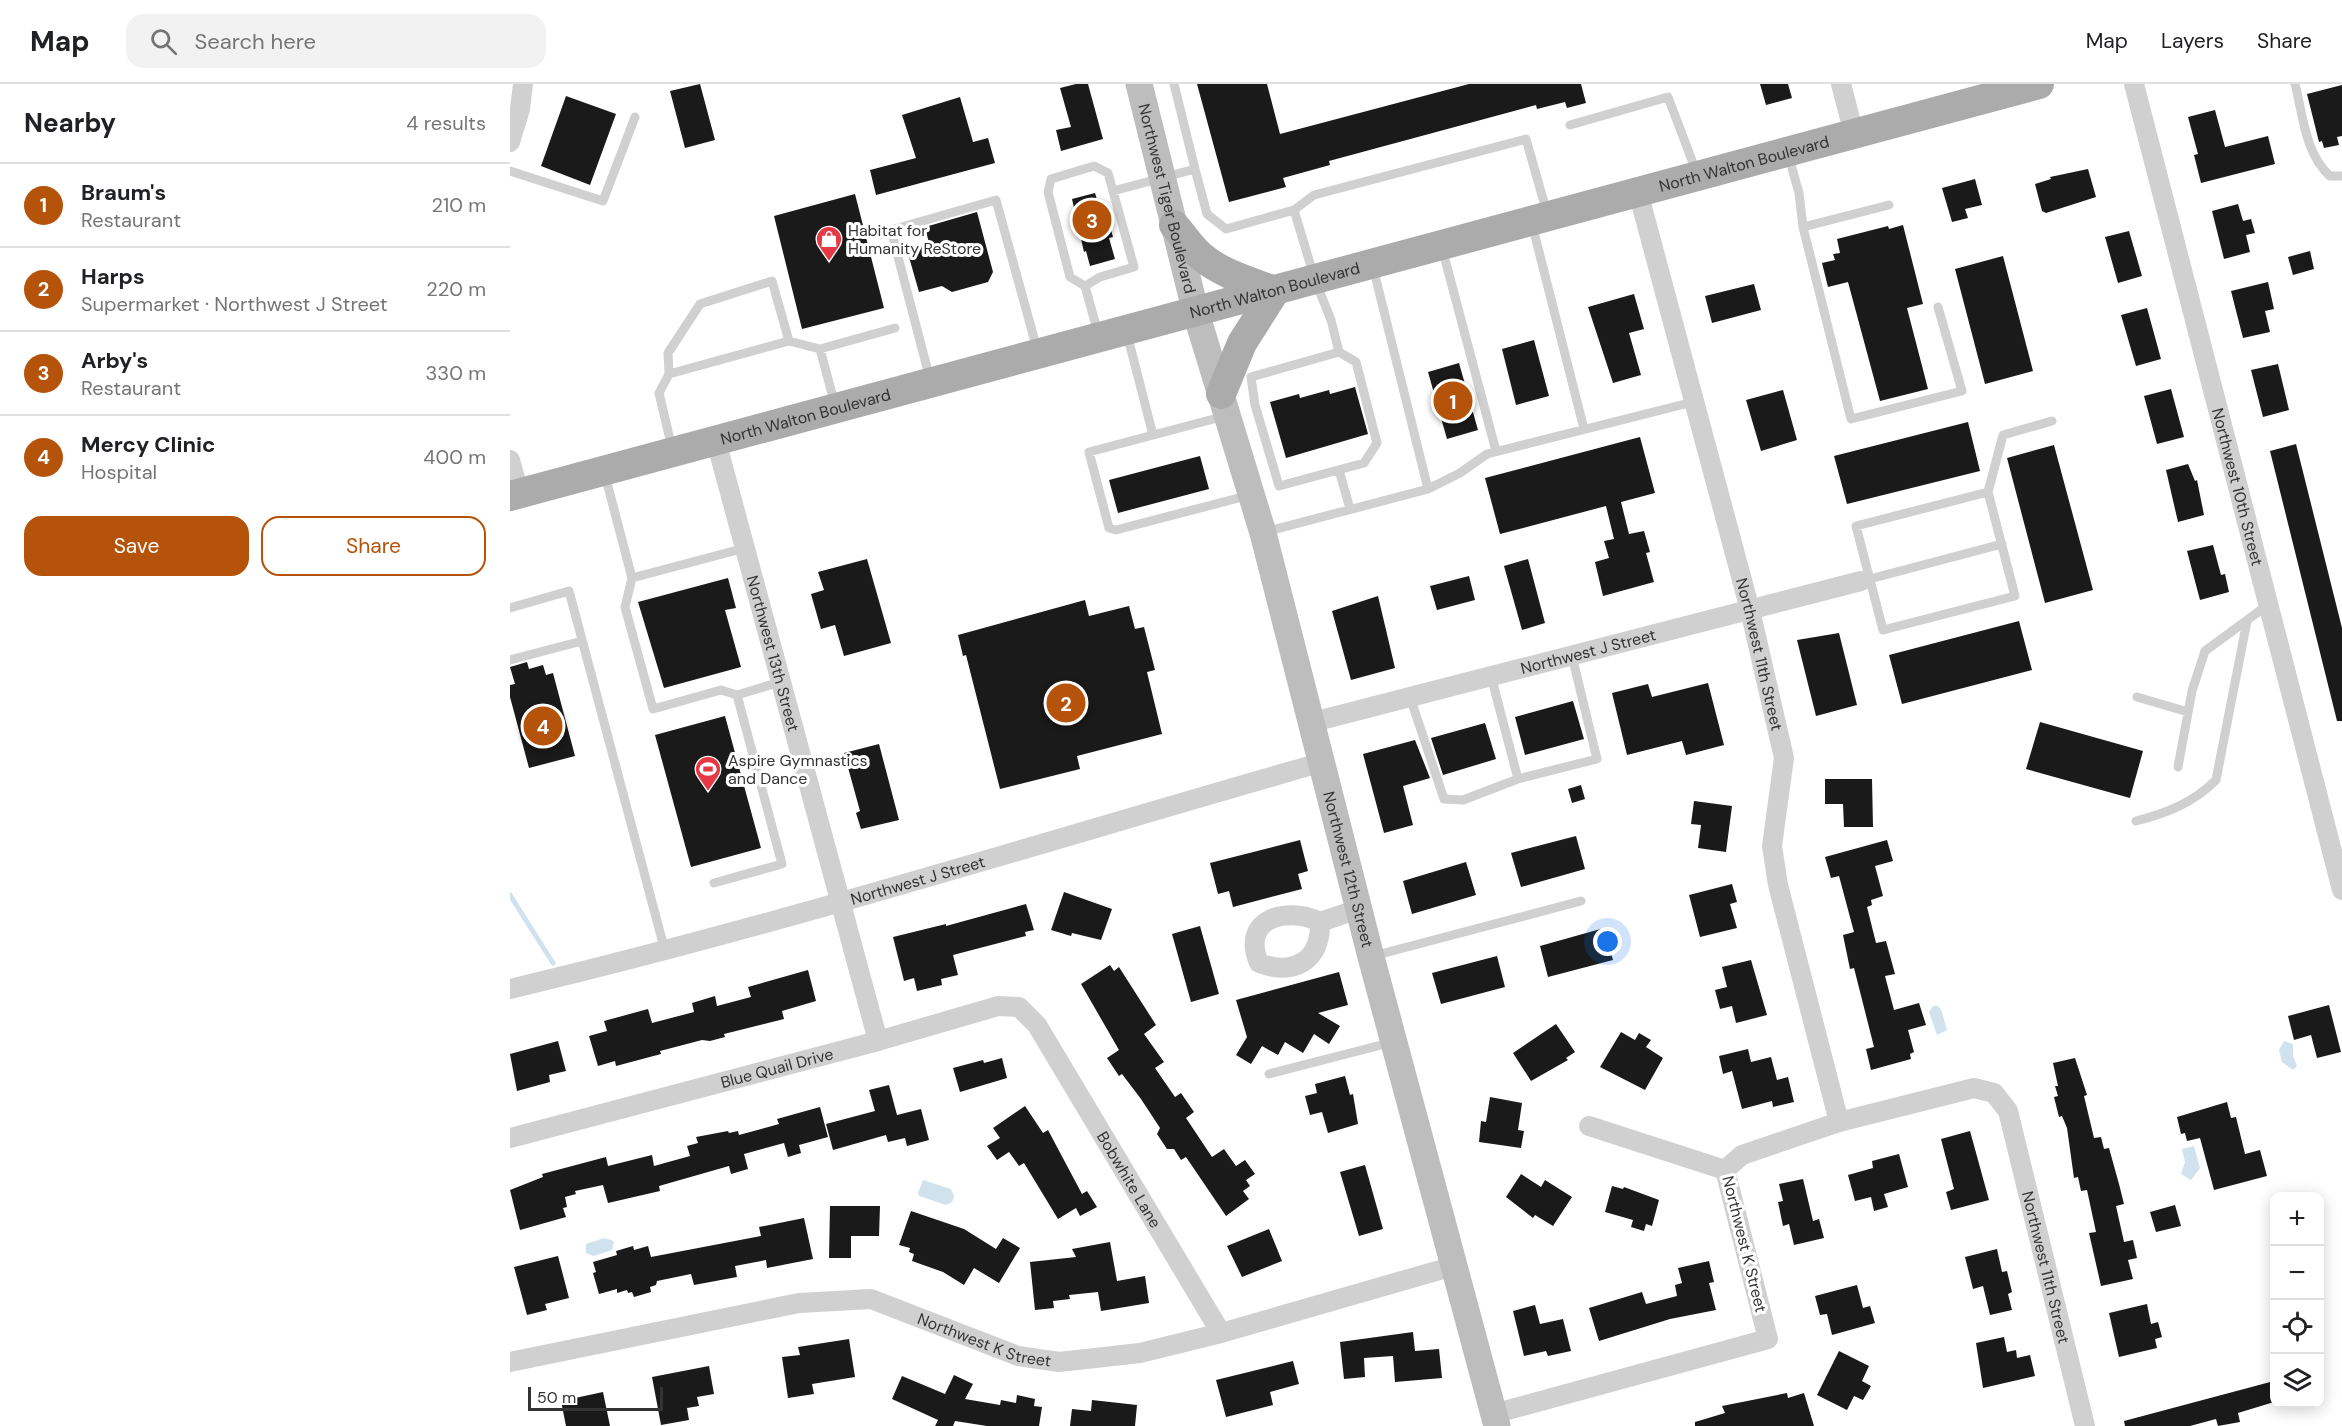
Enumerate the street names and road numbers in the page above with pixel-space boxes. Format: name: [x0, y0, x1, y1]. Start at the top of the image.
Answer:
street label: Northwest Tiger Boulevard: [1133, 101, 1201, 296]
street label: North Walton Boulevard: [1657, 131, 1832, 197]
street label: North Walton Boulevard: [1187, 257, 1362, 323]
street label: North Walton Boulevard: [718, 384, 893, 450]
street label: Northwest 10th Street: [2207, 406, 2268, 568]
street label: Northwest 13th Street: [742, 573, 804, 734]
street label: Northwest 11th Street: [1731, 576, 1787, 733]
street label: Northwest J Street: [1518, 624, 1658, 679]
street label: Northwest 12th Street: [1318, 789, 1378, 950]
street label: Northwest J Street: [848, 851, 987, 910]
street label: Blue Quail Drive: [718, 1043, 836, 1093]
street label: Bobwhite Lane: [1092, 1128, 1166, 1232]
street label: Northwest K Street: [1717, 1174, 1772, 1315]
street label: Northwest 11th Street: [2017, 1189, 2074, 1346]
street label: Northwest K Street: [914, 1308, 1052, 1372]

